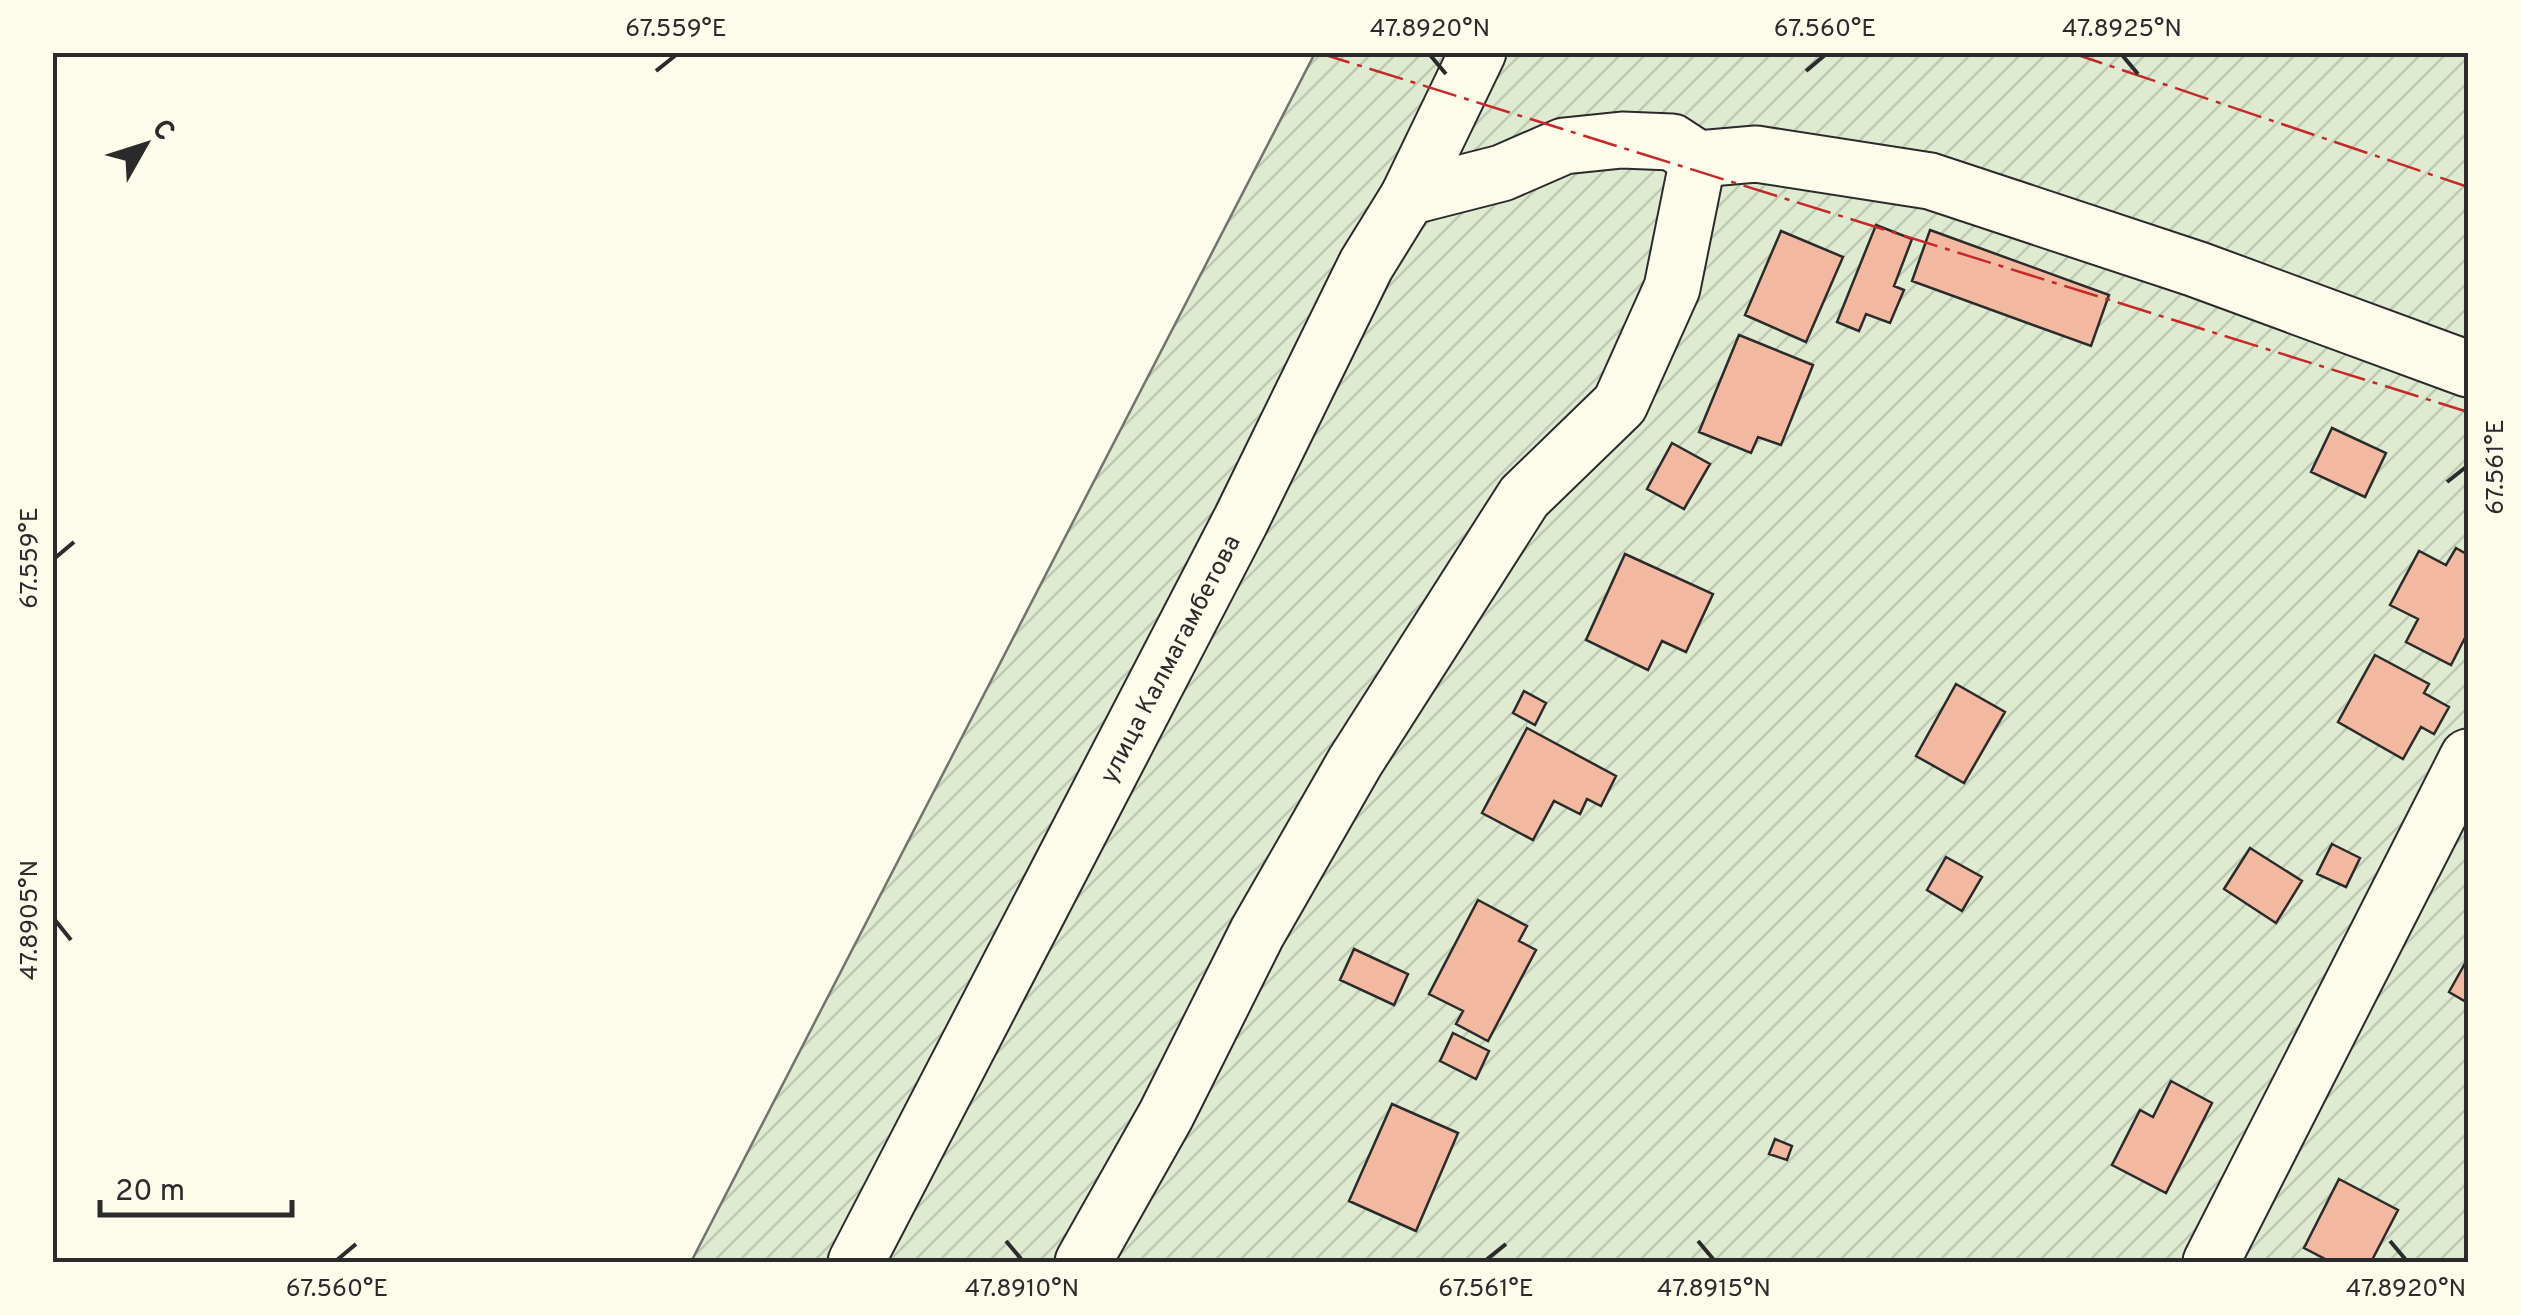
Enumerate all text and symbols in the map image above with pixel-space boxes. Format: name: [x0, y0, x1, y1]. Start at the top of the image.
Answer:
text: 67.559°E: [625, 14, 727, 46]
text: 47.8920°N: [1370, 14, 1490, 46]
text: 67.560°E: [1774, 14, 1876, 46]
text: 47.8925°N: [2062, 14, 2182, 46]
north arrow: [95, 95, 195, 195]
text: С: [142, 113, 182, 149]
text: 67.561°E: [2481, 419, 2513, 515]
text: 67.559°E: [15, 507, 47, 609]
street label: улица Калмагамбетова: [1094, 530, 1250, 789]
text: 47.8905°N: [15, 860, 47, 980]
scale bar: [100, 1155, 292, 1217]
text: 20 m: [115, 1174, 185, 1211]
text: 67.560°E: [286, 1274, 388, 1306]
text: 47.8910°N: [965, 1274, 1079, 1306]
text: 67.561°E: [1438, 1274, 1534, 1306]
text: 47.8915°N: [1657, 1274, 1771, 1306]
text: 47.8920°N: [2346, 1274, 2466, 1306]

